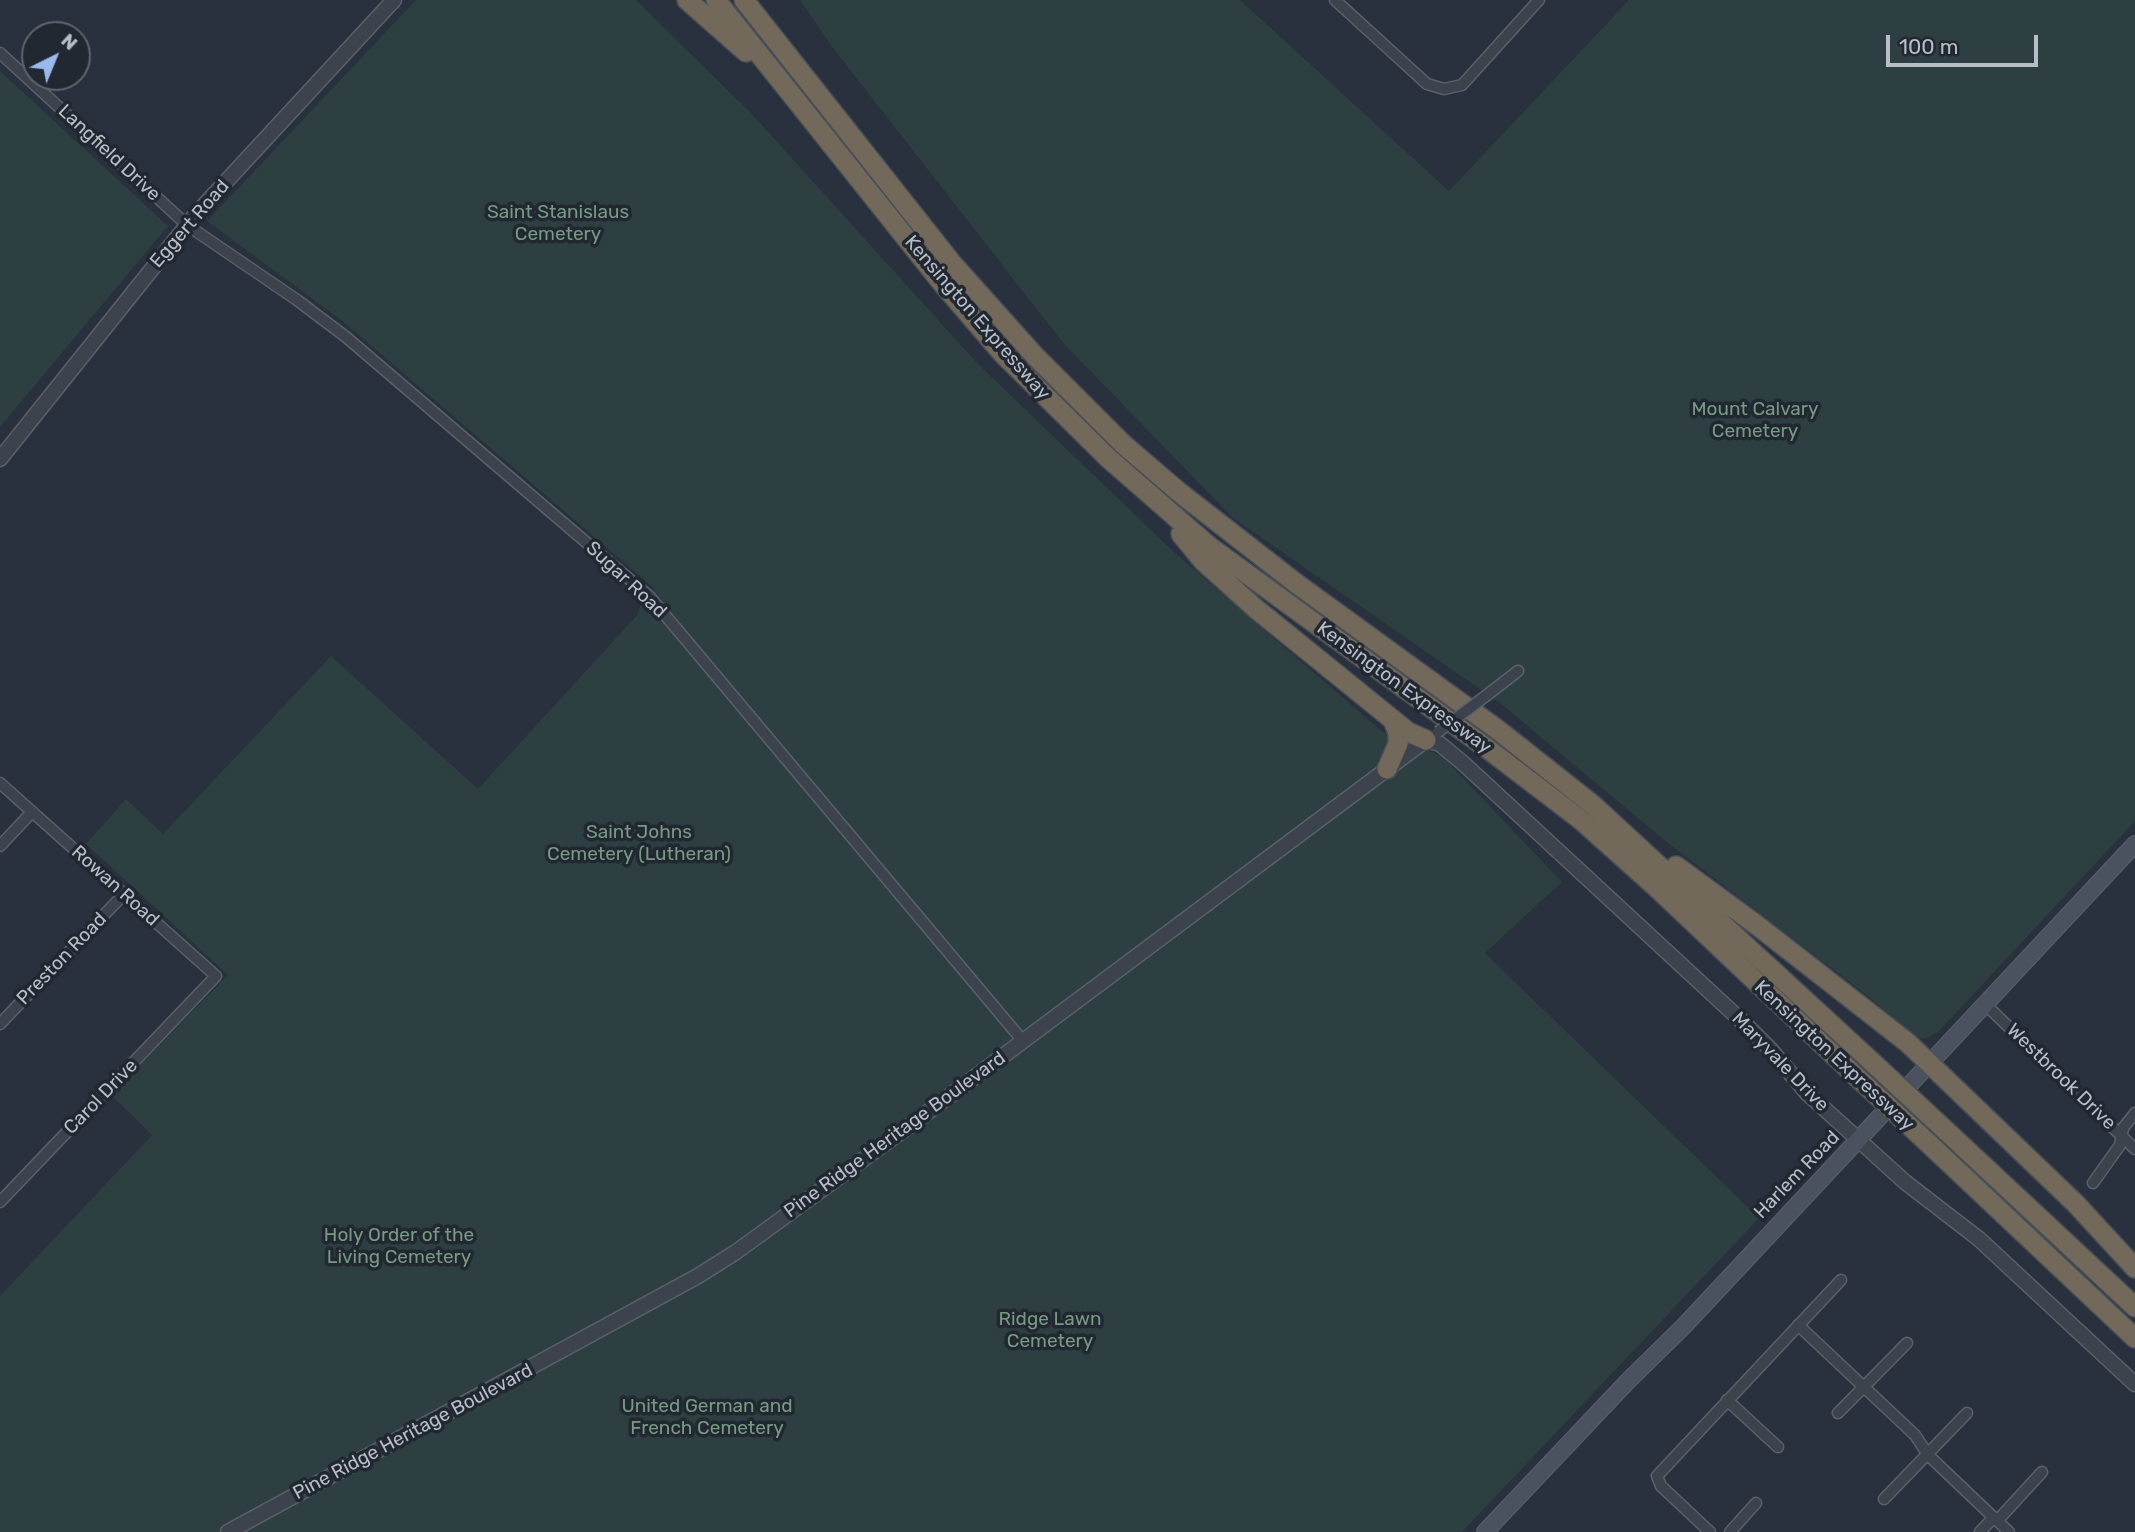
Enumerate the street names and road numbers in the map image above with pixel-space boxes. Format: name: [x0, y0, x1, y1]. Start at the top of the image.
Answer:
street label: Langfield Drive: [53, 100, 165, 206]
street label: Eggert Road: [146, 175, 234, 273]
street label: Kensington Expressway: [899, 231, 1055, 405]
street label: Sugar Road: [581, 537, 671, 623]
street label: Kensington Expressway: [1312, 617, 1496, 759]
street label: Rowan Road: [67, 841, 163, 931]
street label: Preston Road: [12, 908, 112, 1010]
street label: Kensington Expressway: [1749, 976, 1919, 1136]
street label: Maryvale Drive: [1727, 1007, 1833, 1117]
street label: Westbrook Drive: [2002, 1019, 2120, 1135]
street label: Pine Ridge Heritage Boulevard: [780, 1047, 1010, 1223]
street label: Carol Drive: [59, 1055, 143, 1139]
street label: Harlem Road: [1750, 1126, 1844, 1224]
street label: Pine Ridge Heritage Boulevard: [289, 1359, 537, 1505]

